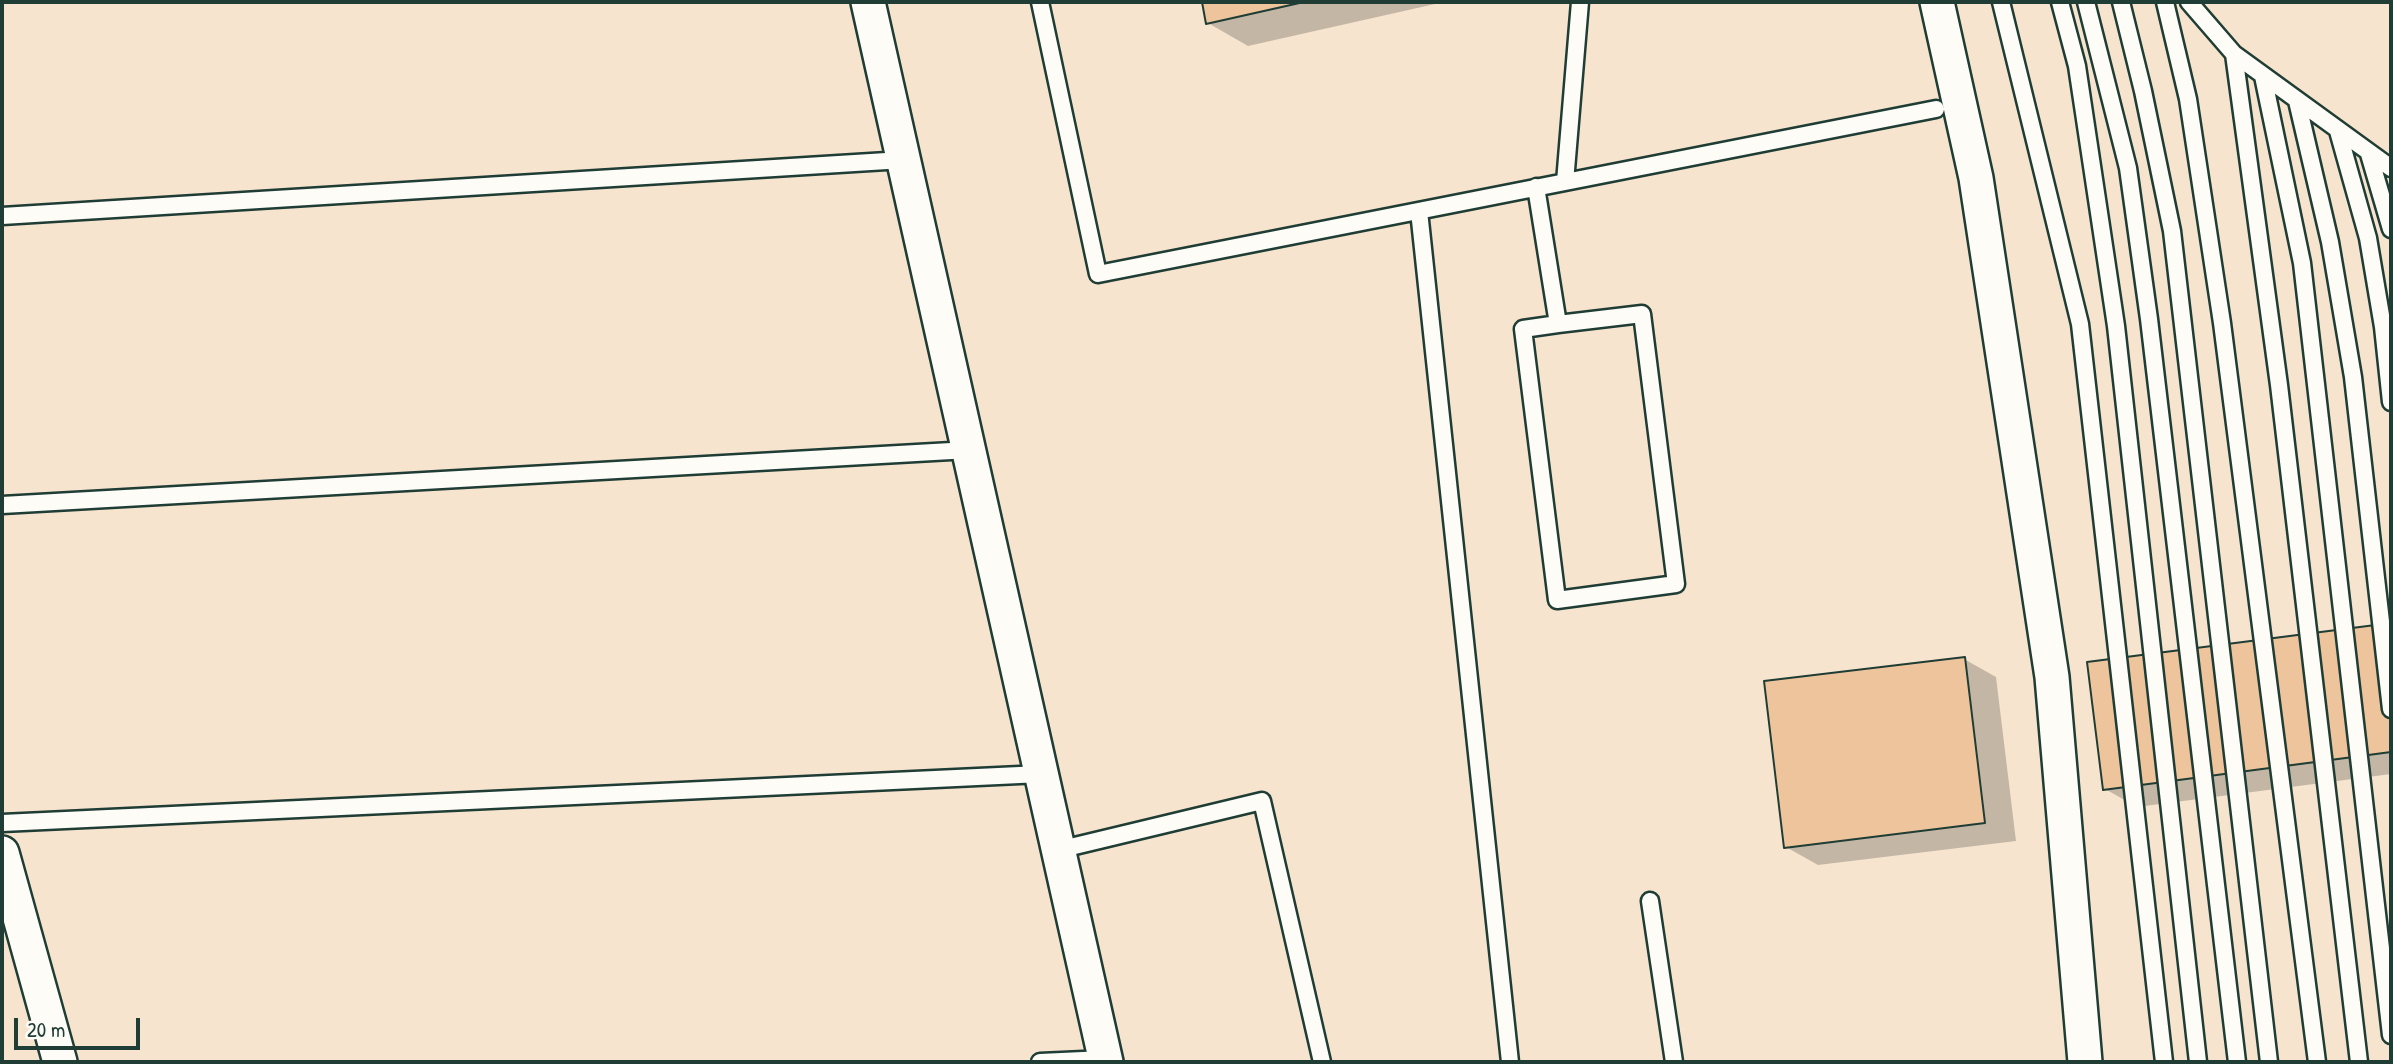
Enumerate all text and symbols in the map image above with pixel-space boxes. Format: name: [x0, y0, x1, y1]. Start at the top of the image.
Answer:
scale bar: [18, 1004, 144, 1048]
text: 20 m: [27, 1015, 65, 1044]

